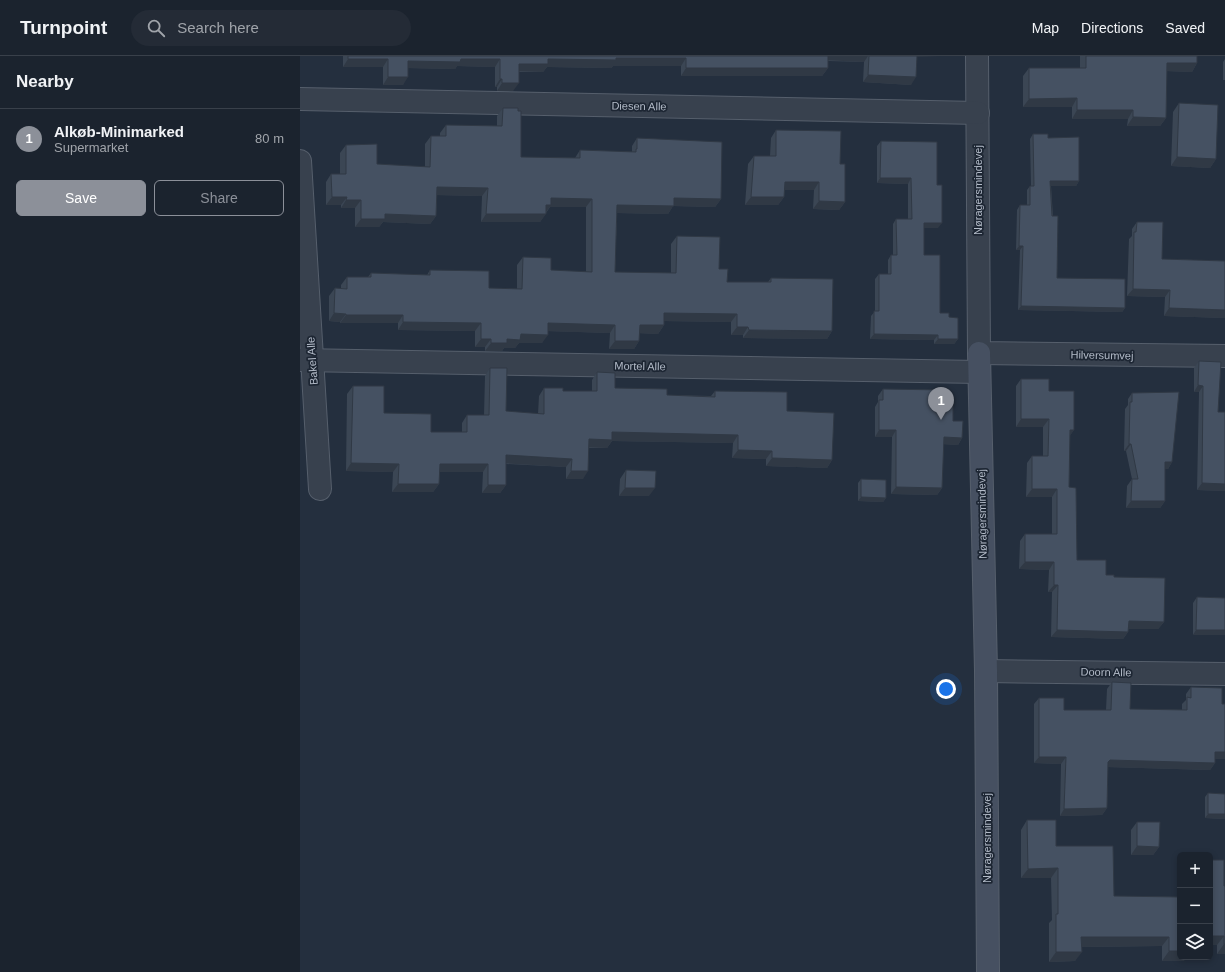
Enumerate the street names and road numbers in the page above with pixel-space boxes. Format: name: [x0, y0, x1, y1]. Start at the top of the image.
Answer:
street label: Diesen Alle: [611, 100, 667, 112]
street label: Nøragersmindevej: [972, 145, 984, 235]
street label: Bakel Alle: [304, 336, 320, 386]
street label: Hilversumvej: [1070, 348, 1134, 362]
street label: Mortel Alle: [614, 360, 666, 372]
street label: Nøragersmindevej: [975, 469, 989, 559]
street label: Doorn Alle: [1081, 666, 1131, 678]
street label: Nøragersmindevej: [981, 793, 993, 883]

